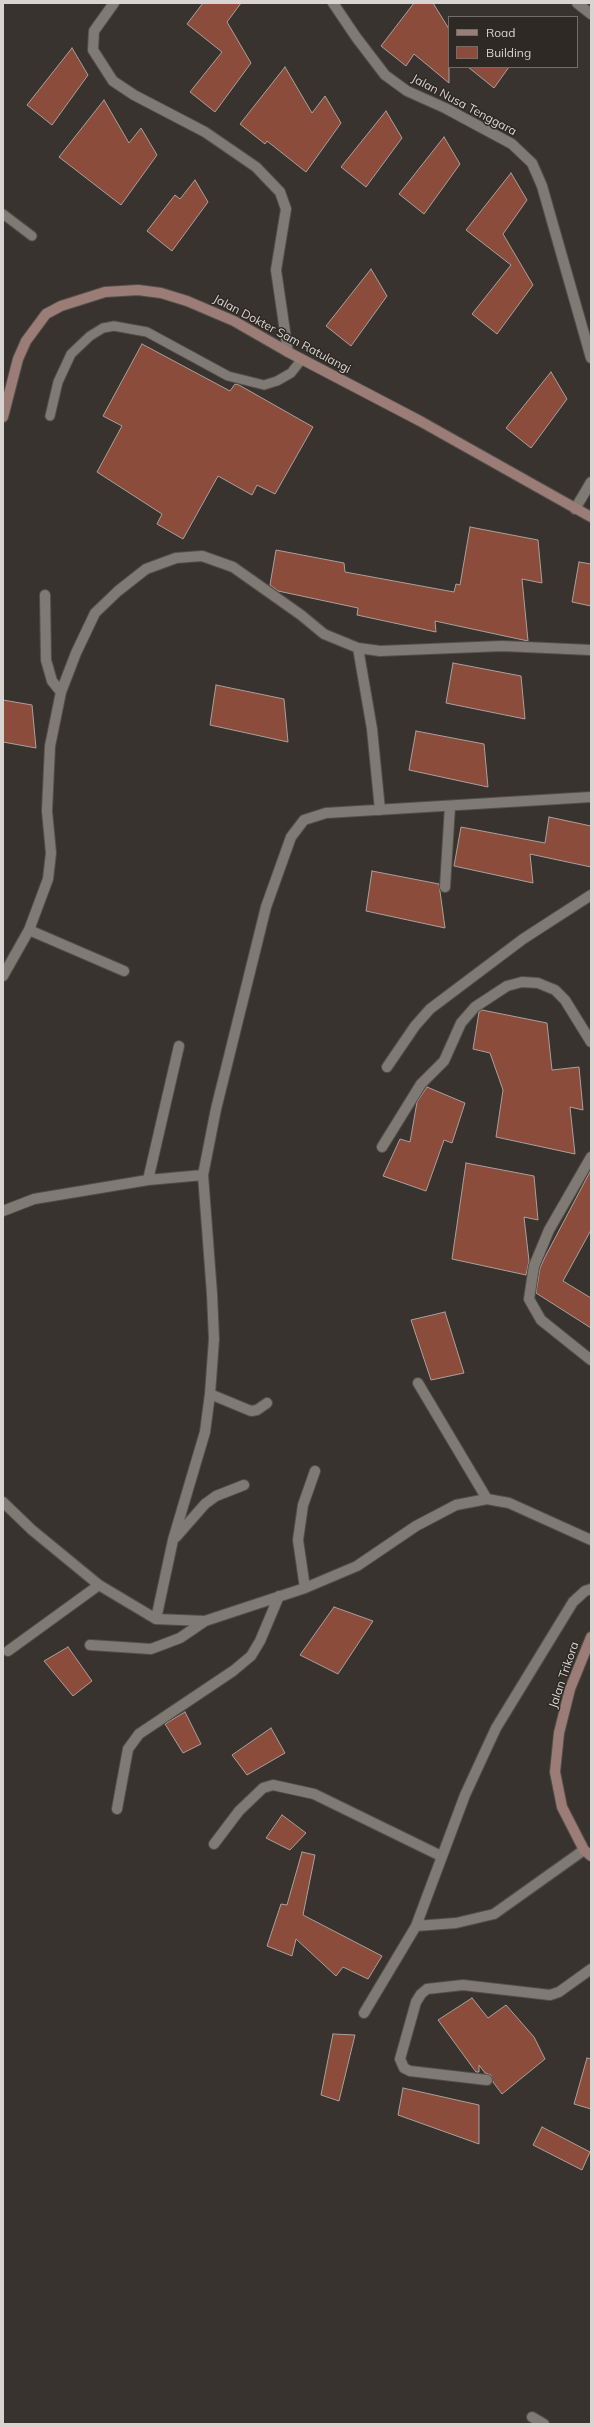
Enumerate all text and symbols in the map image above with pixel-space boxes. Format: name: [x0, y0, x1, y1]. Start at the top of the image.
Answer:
legend: [448, 16, 578, 68]
text: Road: [486, 25, 515, 40]
text: Building: [486, 45, 531, 60]
street label: Jalan Nusa Tenggara: [409, 71, 519, 139]
street label: Jalan Dokter Sam Ratulangi: [211, 292, 353, 376]
street label: Jalan Trikora: [546, 1640, 582, 1710]

